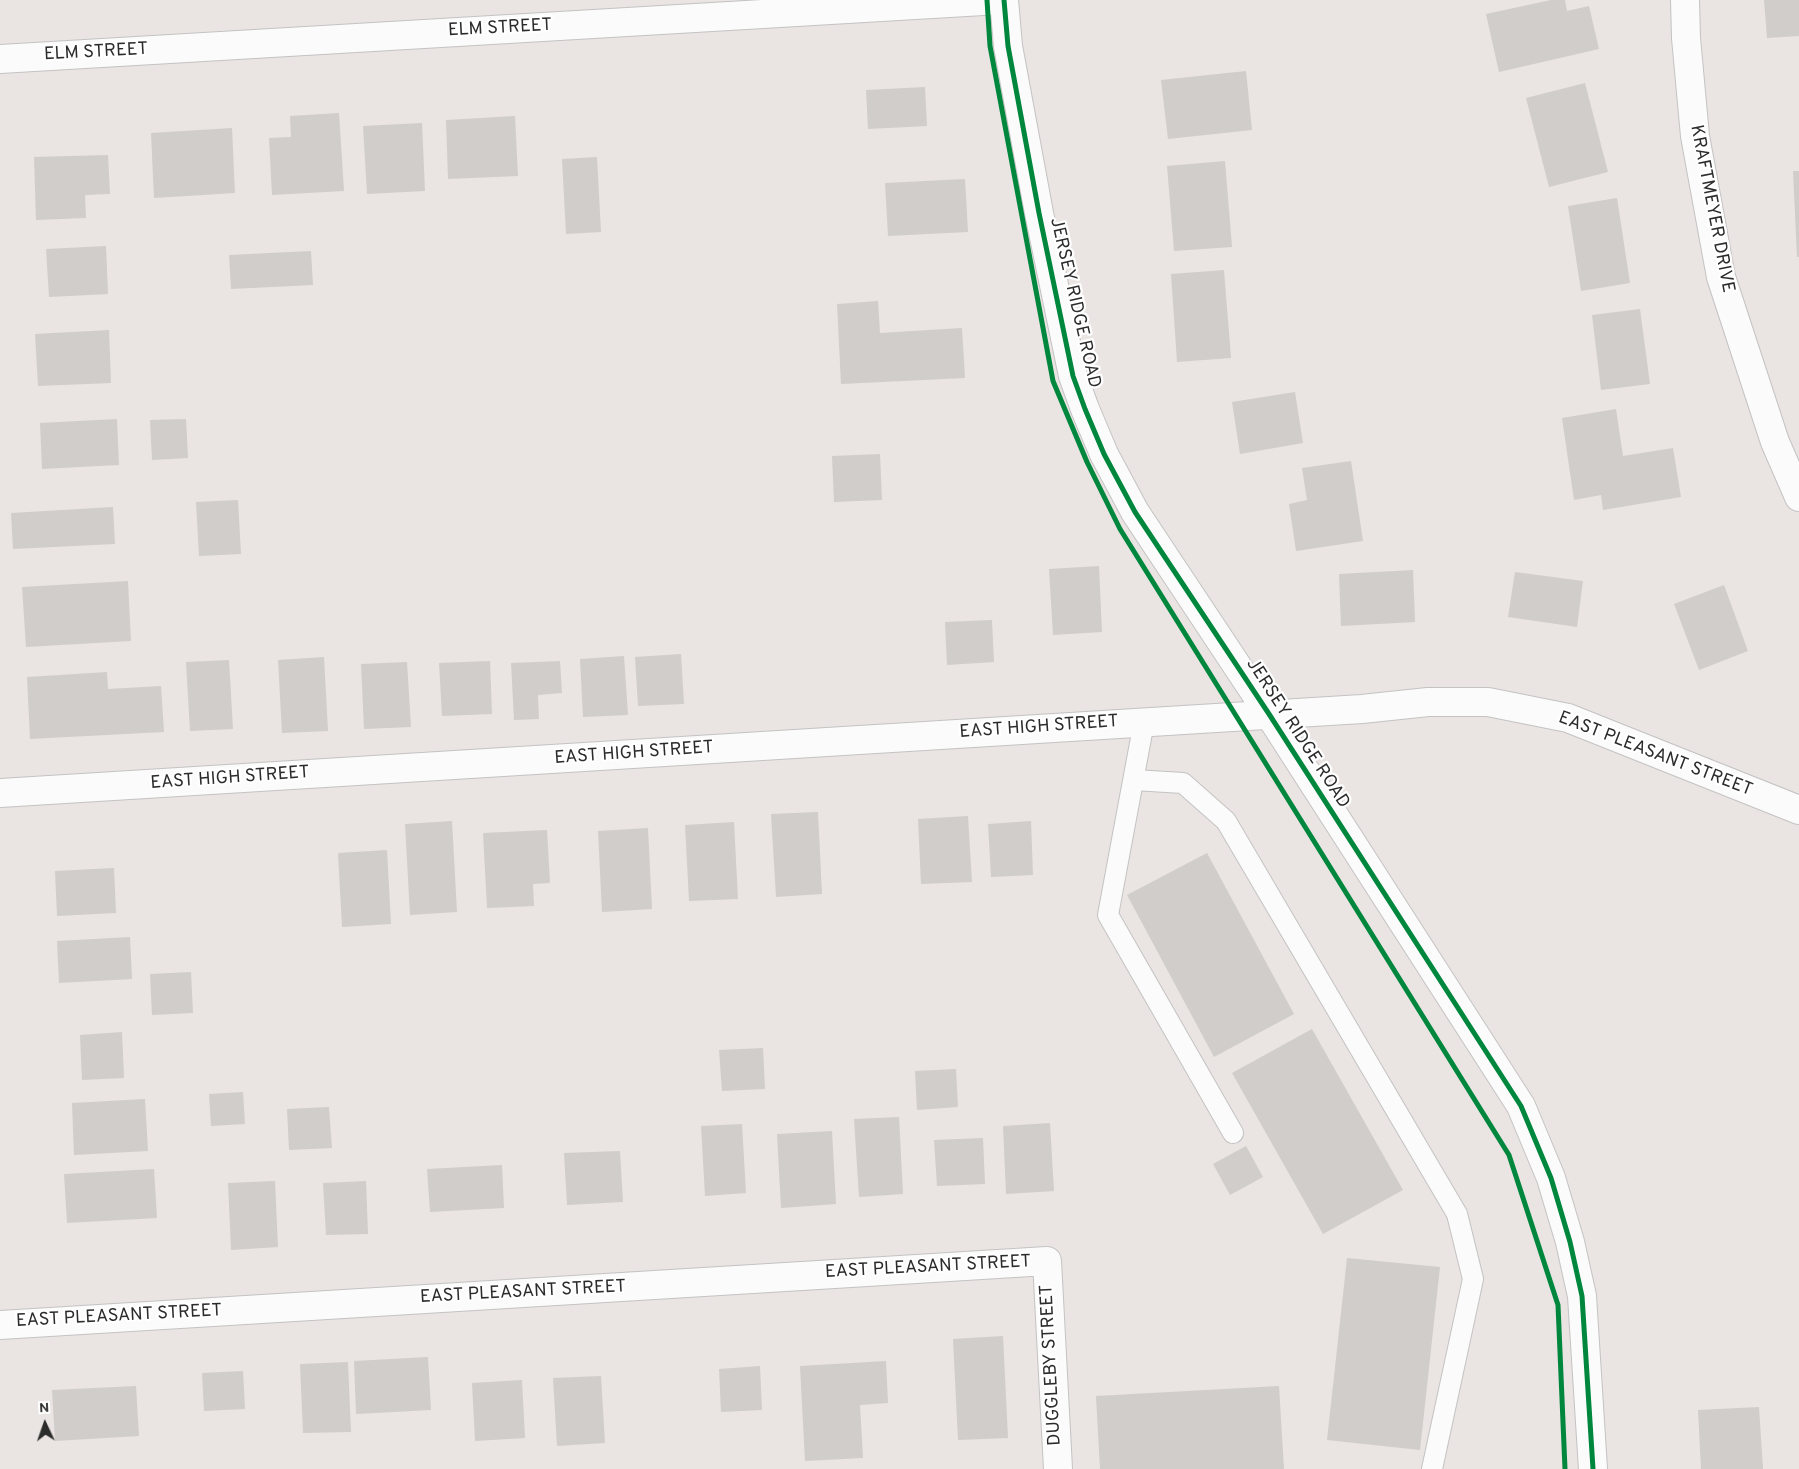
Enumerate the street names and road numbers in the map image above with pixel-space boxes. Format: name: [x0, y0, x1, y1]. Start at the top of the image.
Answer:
street label: ELM STREET: [447, 15, 553, 43]
street label: ELM STREET: [43, 39, 149, 67]
street label: KRAFTMEYER DRIVE: [1684, 123, 1738, 295]
street label: JERSEY RIDGE ROAD: [1044, 216, 1104, 390]
street label: JERSEY RIDGE ROAD: [1240, 655, 1354, 813]
street label: EAST PLEASANT STREET: [1555, 708, 1755, 802]
street label: EAST HIGH STREET: [959, 712, 1119, 744]
street label: EAST HIGH STREET: [554, 738, 714, 770]
street label: EAST HIGH STREET: [150, 763, 310, 795]
street label: EAST PLEASANT STREET: [824, 1252, 1032, 1284]
street label: EAST PLEASANT STREET: [419, 1277, 627, 1309]
street label: DUGGLEBY STREET: [1037, 1284, 1067, 1446]
street label: EAST PLEASANT STREET: [15, 1301, 223, 1333]

